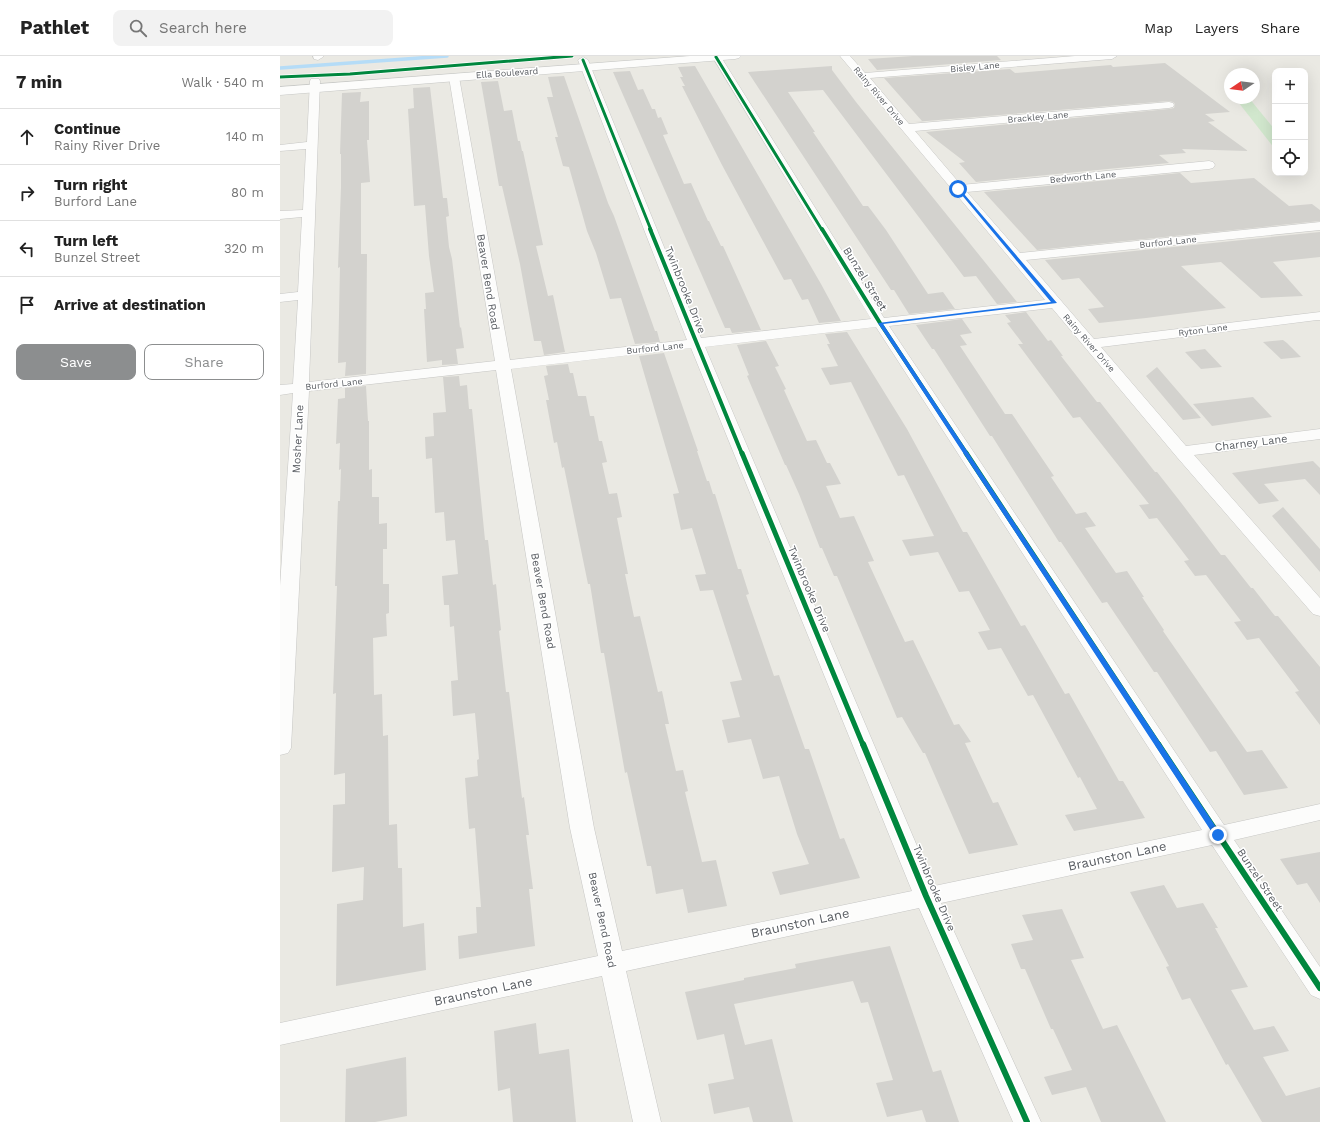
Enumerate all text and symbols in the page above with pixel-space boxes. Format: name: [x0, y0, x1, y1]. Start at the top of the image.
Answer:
search box: [113, 10, 393, 46]
text: Pathlet: [20, 16, 89, 39]
icon: search: [127, 17, 149, 39]
text: Search here: [159, 19, 247, 37]
text: Map: [1144, 20, 1173, 36]
text: Layers: [1195, 20, 1239, 36]
text: Share: [1261, 20, 1300, 36]
street label: Bisley Lane: [950, 60, 1000, 74]
street label: Rainy River Drive: [852, 65, 906, 127]
street label: Ella Boulevard: [475, 66, 539, 80]
north arrow: [1224, 68, 1260, 104]
map controls: [1272, 68, 1308, 176]
button: +: [1272, 68, 1308, 104]
text: 7 min: [16, 72, 62, 92]
text: Walk · 540 m: [181, 75, 264, 90]
button: −: [1272, 104, 1308, 140]
street label: Brackley Lane: [1007, 109, 1069, 125]
text: Continue: [54, 120, 121, 138]
icon: ahead: [16, 126, 38, 148]
text: 140 m: [226, 129, 264, 144]
text: Rainy River Drive: [54, 138, 160, 153]
button: locate: [1272, 140, 1308, 176]
street label: Bedworth Lane: [1049, 169, 1117, 185]
text: Turn right: [54, 176, 127, 194]
route start: [949, 180, 967, 198]
icon: right: [16, 182, 38, 204]
text: 80 m: [231, 185, 264, 200]
text: Burford Lane: [54, 194, 137, 209]
text: Turn left: [54, 232, 118, 250]
street label: Beaver Bend Road: [474, 233, 502, 331]
street label: Burford Lane: [1139, 234, 1197, 250]
icon: left: [16, 238, 38, 260]
text: 320 m: [224, 241, 264, 256]
street label: Twinbrooke Drive: [662, 245, 708, 335]
street label: Bunzel Street: [840, 245, 890, 314]
text: Bunzel Street: [54, 250, 140, 265]
icon: arrive: [16, 294, 38, 316]
text: Arrive at destination: [54, 296, 206, 314]
street label: Rainy River Drive: [1061, 312, 1117, 374]
street label: Ryton Lane: [1178, 322, 1228, 338]
street label: Burford Lane: [626, 340, 684, 356]
button: Save: [16, 344, 136, 380]
button: Share: [144, 344, 264, 380]
street label: Burford Lane: [305, 376, 363, 392]
street label: Mosher Lane: [290, 404, 306, 474]
street label: Charney Lane: [1214, 432, 1288, 454]
street label: Twinbrooke Drive: [785, 544, 833, 634]
street label: Beaver Bend Road: [528, 552, 558, 650]
route end: [1209, 826, 1227, 844]
street label: Braunston Lane: [1066, 838, 1168, 874]
street label: Twinbrooke Drive: [910, 843, 958, 933]
street label: Bunzel Street: [1234, 846, 1286, 914]
street label: Beaver Bend Road: [586, 871, 618, 969]
street label: Braunston Lane: [749, 905, 851, 941]
street label: Braunston Lane: [432, 973, 534, 1009]

